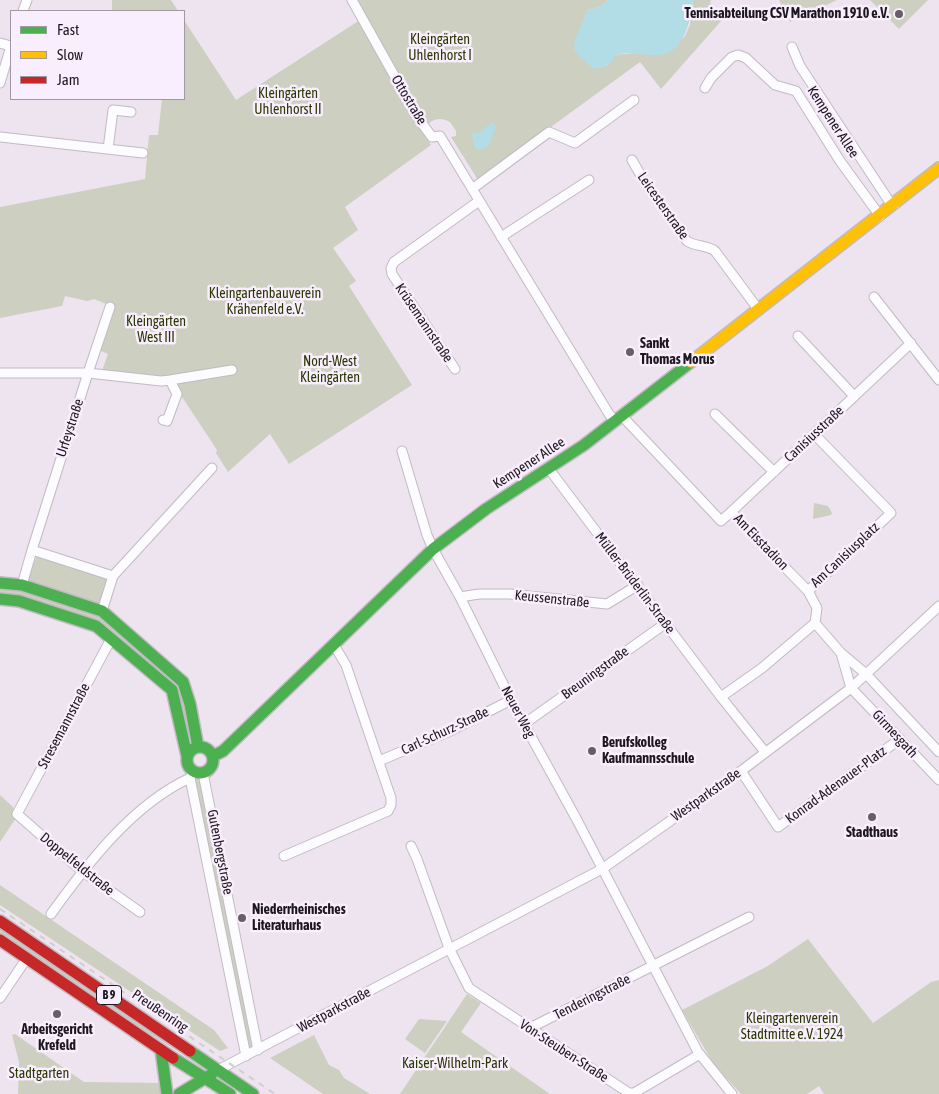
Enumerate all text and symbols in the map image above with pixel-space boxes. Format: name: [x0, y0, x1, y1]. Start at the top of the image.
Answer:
place label: Tennisabteilung CSV Marathon 1910 e.V.: [685, 6, 889, 22]
marker: Tennisabteilung CSV Marathon 1910 e.V.: [893, 8, 905, 20]
legend: [10, 10, 185, 100]
text: Fast: [57, 21, 79, 38]
park label: Kleingärten Uhlenhorst I: [408, 32, 472, 64]
text: Slow: [57, 46, 83, 63]
text: Jam: [57, 71, 80, 88]
street label: Ottostraße: [388, 72, 430, 128]
street label: Kempener Allee: [804, 83, 862, 161]
park label: Kleingärten Uhlenhorst II: [254, 86, 322, 118]
street label: Leicesterstraße: [634, 169, 692, 243]
street label: Krüsemannstraße: [391, 280, 457, 366]
park label: Kleingartenbauverein Krähenfeld e.V.: [209, 286, 321, 318]
park label: Kleingärten West III: [126, 314, 186, 347]
place label: Sankt Thomas Morus: [640, 336, 714, 368]
marker: Sankt Thomas Morus: [624, 346, 636, 358]
park label: Nord-West Kleingärten: [300, 354, 360, 387]
street label: Urfeystraße: [53, 397, 87, 459]
street label: Canisiusstraße: [781, 402, 847, 466]
street label: Kempener Allee: [490, 434, 568, 492]
street label: Am Eisstadion: [730, 510, 792, 574]
street label: Am Canisiusplatz: [807, 519, 883, 591]
street label: Müller-Brüderlin-Straße: [591, 529, 679, 637]
street label: Keussenstraße: [514, 587, 590, 611]
street label: Breuningstraße: [558, 643, 632, 703]
street label: Stresemannstraße: [34, 680, 94, 772]
street label: Neuer Weg: [497, 683, 539, 741]
street label: Carl-Schurz-Straße: [399, 703, 491, 759]
street label: Girmesgath: [869, 707, 921, 761]
place label: Berufskolleg Kaufmannsschule: [602, 735, 694, 768]
street label: Konrad-Adenauer-Platz: [782, 743, 890, 827]
marker: Berufskolleg Kaufmannsschule: [586, 745, 598, 757]
street label: Westparkstraße: [668, 765, 744, 825]
street label: Gutenbergstraße: [204, 808, 236, 896]
marker: Stadthaus: [866, 811, 878, 823]
place label: Stadthaus: [846, 825, 898, 841]
street label: Doppelfeldstraße: [37, 829, 117, 899]
place label: Niederrheinisches Literaturhaus: [252, 902, 346, 934]
marker: Niederrheinisches Literaturhaus: [236, 912, 248, 924]
street label: Tenderingstraße: [551, 970, 633, 1024]
street label: Westparkstraße: [294, 984, 374, 1036]
road number: B 9: [96, 986, 122, 1004]
street label: Preußenring: [129, 986, 191, 1036]
marker: Arbeitsgericht Krefeld: [51, 1008, 63, 1020]
park label: Kleingartenverein Stadtmitte e.V. 1924: [741, 1011, 843, 1044]
street label: Von-Steuben-Straße: [516, 1016, 612, 1086]
place label: Arbeitsgericht Krefeld: [21, 1022, 93, 1054]
park label: Kaiser-Wilhelm-Park: [402, 1056, 508, 1072]
park label: Stadtgarten: [9, 1066, 69, 1082]

